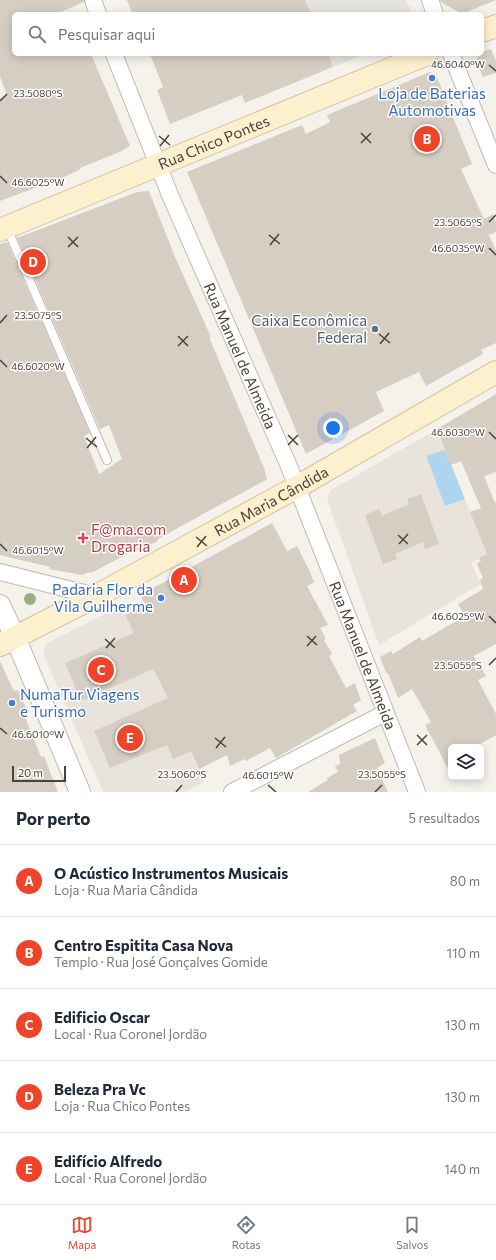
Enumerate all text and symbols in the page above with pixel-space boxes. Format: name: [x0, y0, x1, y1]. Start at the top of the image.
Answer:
search box: [12, 12, 484, 56]
icon: search: [26, 23, 48, 45]
text: Pesquisar aqui: [58, 25, 155, 43]
text: 46.6040°W: [431, 58, 485, 70]
marker: Loja de Baterias Automotivas: [427, 73, 437, 83]
place label: Loja de Baterias Automotivas: [378, 84, 486, 119]
text: 23.5080°S: [14, 87, 63, 99]
street label: Rua Chico Pontes: [155, 111, 272, 173]
pin: B: [414, 124, 440, 154]
text: 46.6025°W: [12, 176, 64, 188]
text: 23.5065°S: [434, 216, 482, 228]
text: 46.6035°W: [431, 242, 485, 254]
pin: D: [20, 247, 46, 277]
street label: Rua Manuel de Almeida: [200, 280, 280, 431]
text: 23.5075°S: [14, 309, 62, 321]
place label: Caixa Econômica Federal: [251, 311, 367, 346]
marker: Caixa Econômica Federal: [370, 324, 380, 334]
text: 46.6020°W: [11, 360, 65, 372]
your location: [323, 418, 343, 438]
text: 46.6030°W: [431, 426, 485, 438]
street label: Rua Maria Cândida: [211, 462, 331, 539]
place label: F@ma.com Drogaria: [91, 520, 166, 555]
marker: F@ma.com Drogaria: [78, 533, 88, 543]
text: 46.6015°W: [12, 544, 64, 556]
pin: A: [171, 565, 197, 595]
street label: Rua Manuel de Almeida: [326, 579, 400, 732]
place label: Padaria Flor da Vila Guilherme: [52, 580, 153, 615]
marker: Padaria Flor da Vila Guilherme: [156, 593, 166, 603]
text: 46.6025°W: [432, 610, 484, 622]
pin: C: [88, 655, 114, 685]
text: 23.5055°S: [434, 659, 482, 671]
place label: NumaTur Viagens e Turismo: [20, 685, 140, 720]
marker: NumaTur Viagens e Turismo: [7, 698, 17, 708]
pin: E: [117, 723, 143, 753]
text: 46.6010°W: [12, 728, 64, 740]
map controls: [448, 744, 484, 780]
button: layers: [448, 744, 484, 780]
scale bar: [12, 764, 66, 783]
text: 20 m: [18, 766, 43, 779]
text: 23.5060°S: [158, 768, 207, 780]
text: 23.5055°S: [358, 768, 406, 780]
text: 46.6015°W: [242, 769, 294, 781]
text: Por perto: [16, 808, 91, 829]
text: 5 resultados: [409, 810, 480, 826]
text: O Acústico Instrumentos Musicais: [54, 864, 288, 882]
text: A: [24, 873, 34, 889]
text: 80 m: [450, 873, 480, 889]
text: Loja · Rua Maria Cândida: [54, 882, 198, 898]
text: Centro Espitita Casa Nova: [54, 936, 233, 954]
text: B: [25, 945, 33, 961]
text: 110 m: [447, 945, 480, 961]
text: Templo · Rua José Gonçalves Gomide: [54, 954, 268, 970]
text: Edificio Oscar: [54, 1008, 150, 1026]
text: C: [25, 1017, 33, 1033]
text: 130 m: [445, 1017, 480, 1033]
text: Local · Rua Coronel Jordão: [54, 1026, 207, 1042]
text: Beleza Pra Vc: [54, 1080, 146, 1098]
text: D: [24, 1089, 34, 1105]
text: 130 m: [445, 1089, 480, 1105]
text: Loja · Rua Chico Pontes: [54, 1098, 190, 1114]
text: Edifício Alfredo: [54, 1152, 162, 1170]
text: E: [25, 1161, 33, 1177]
text: 140 m: [444, 1161, 480, 1177]
text: Local · Rua Coronel Jordão: [54, 1170, 207, 1186]
tab: Mapa: [68, 1214, 96, 1251]
tab: Rotas: [232, 1214, 261, 1251]
tab: Salvos: [396, 1214, 428, 1251]

